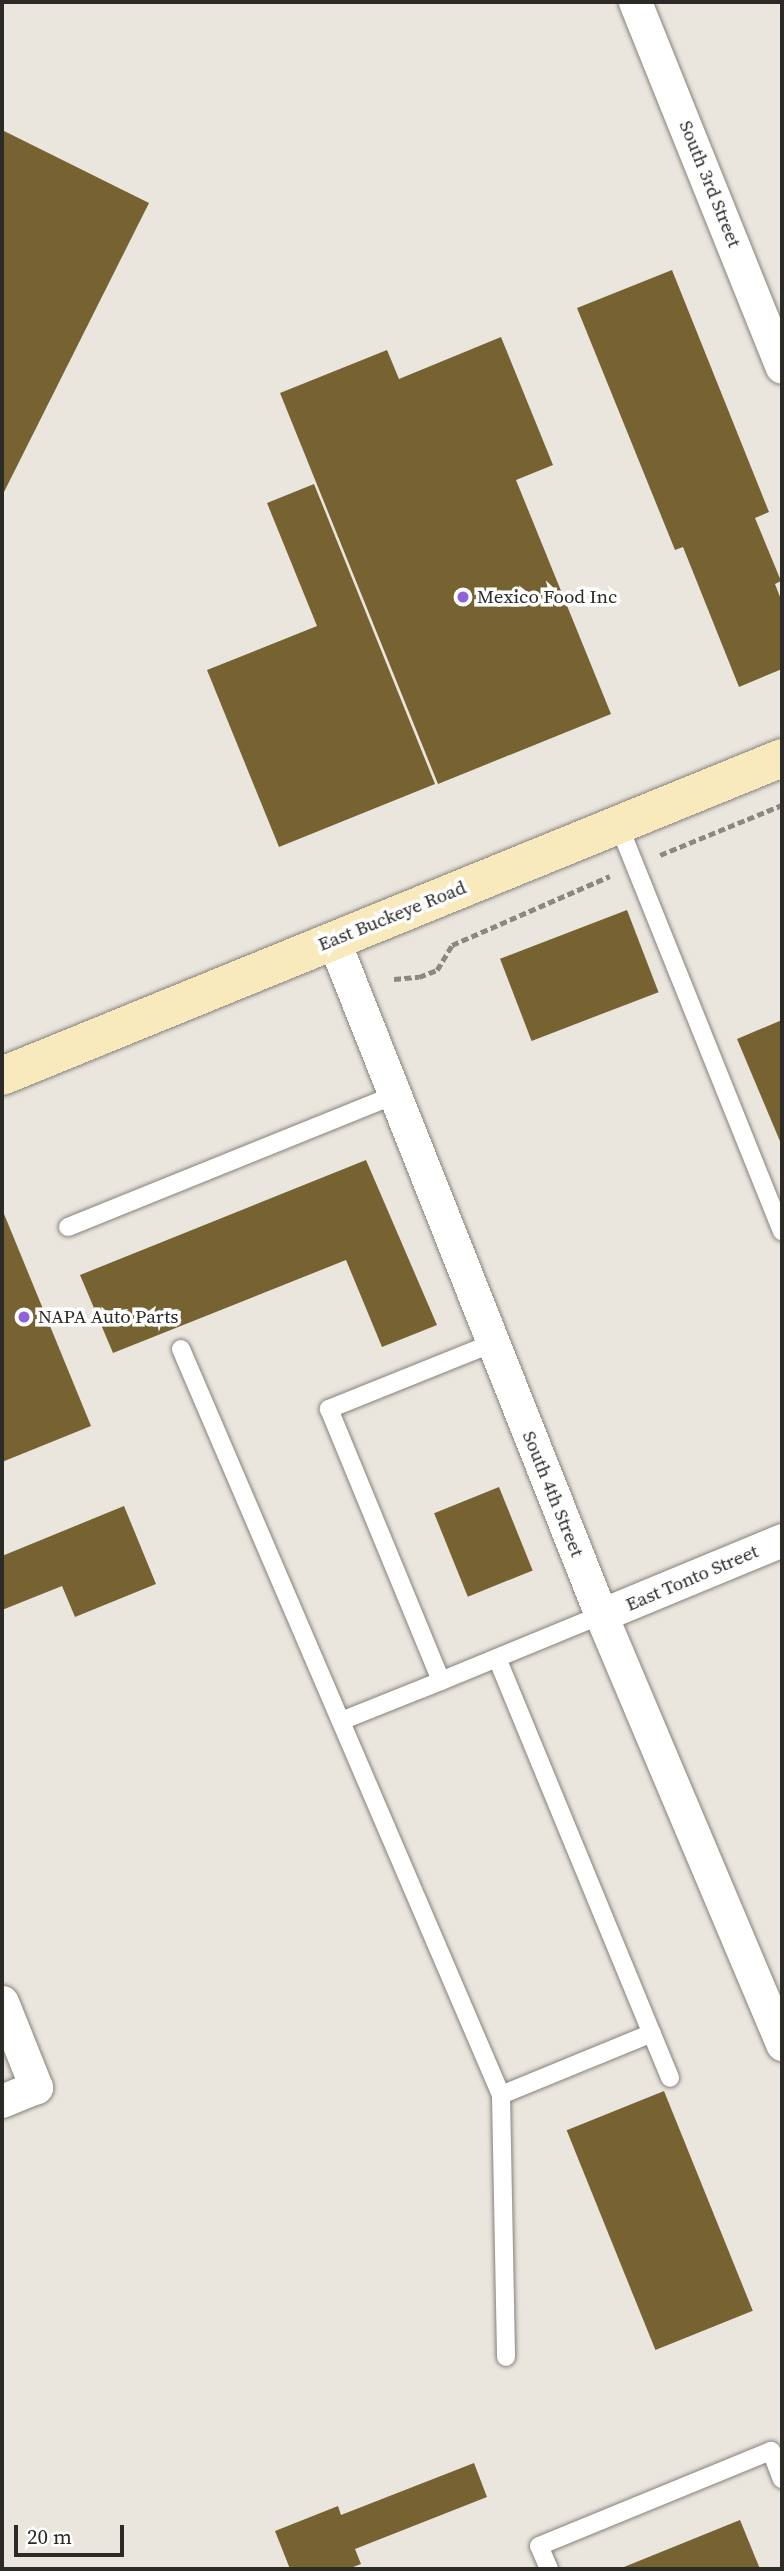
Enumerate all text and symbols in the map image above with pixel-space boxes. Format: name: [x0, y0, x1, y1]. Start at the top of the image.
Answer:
street label: South 3rd Street: [674, 117, 746, 251]
place label: Mexico Food Inc: [477, 586, 617, 608]
marker: Mexico Food Inc: [455, 589, 471, 605]
street label: East Buckeye Road: [315, 876, 469, 956]
place label: NAPA Auto Parts: [38, 1306, 179, 1328]
marker: NAPA Auto Parts: [16, 1309, 32, 1325]
street label: South 4th Street: [517, 1428, 589, 1560]
street label: East Tonto Street: [622, 1540, 762, 1616]
scale bar: [18, 2512, 128, 2556]
text: 20 m: [27, 2522, 72, 2551]

